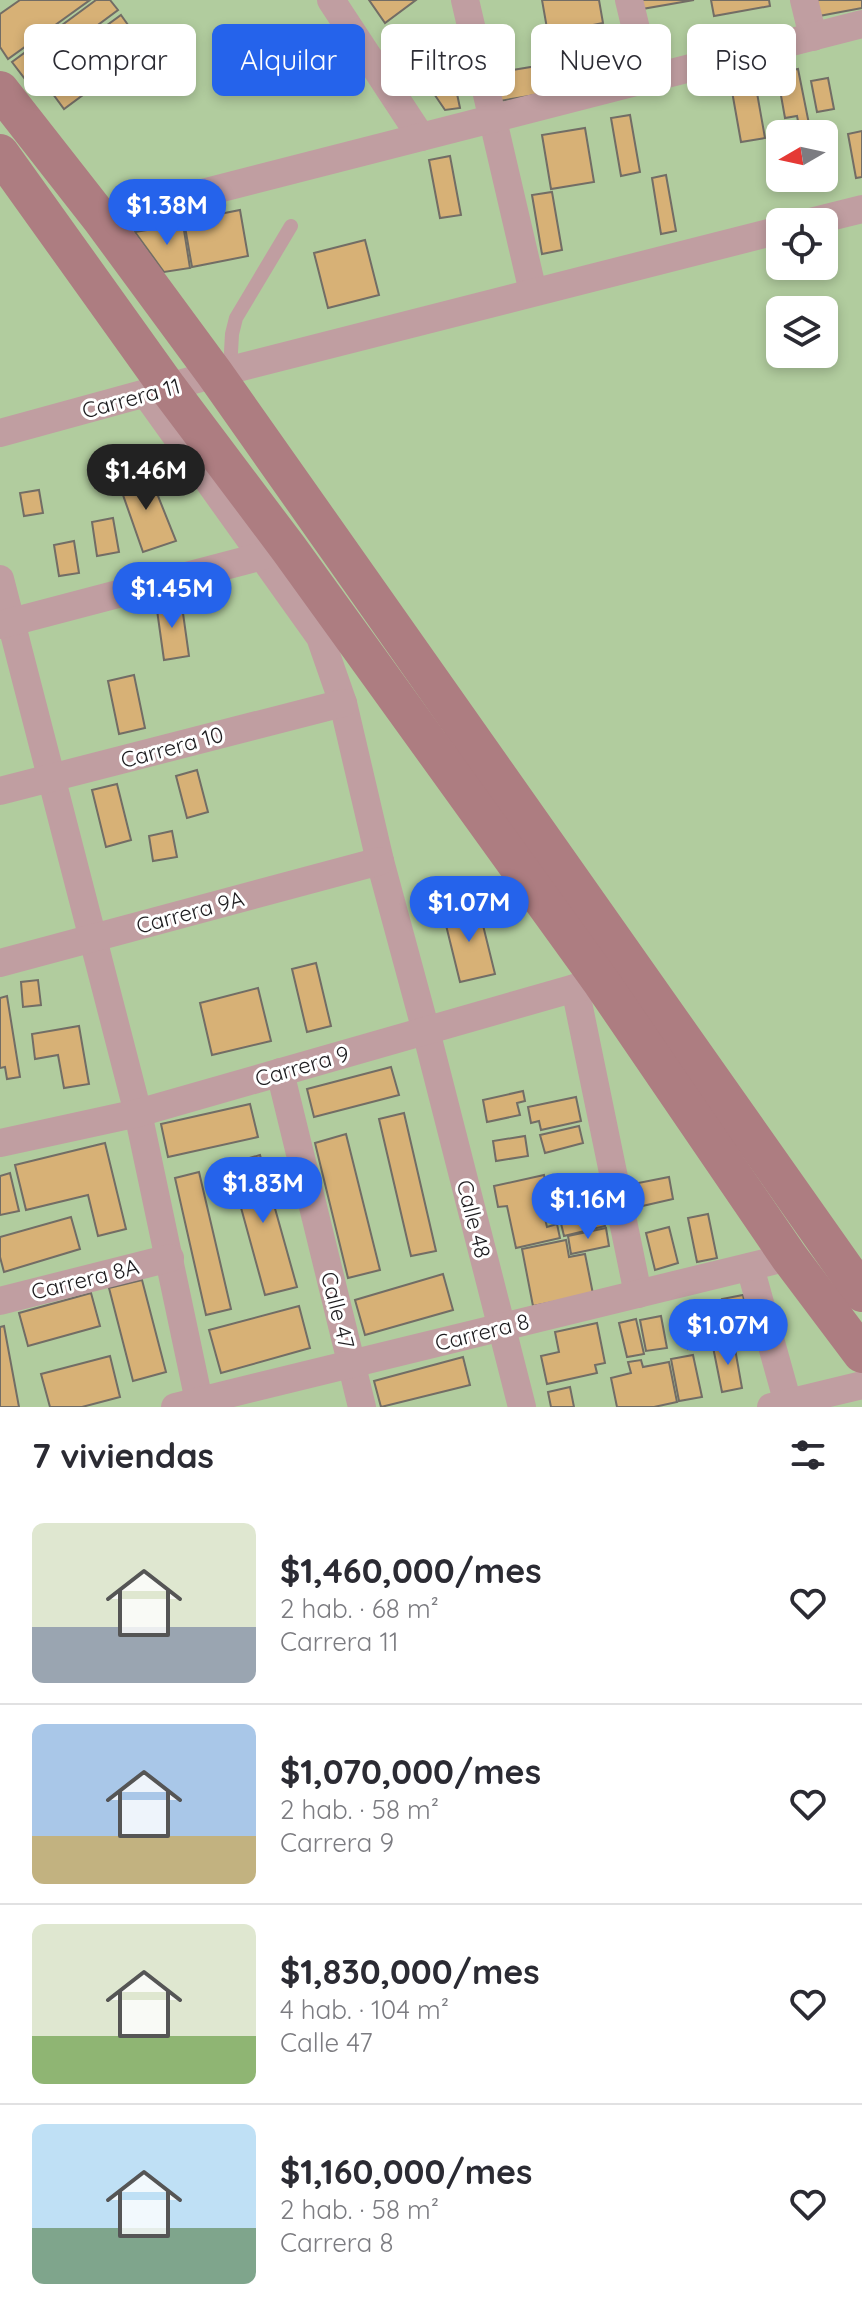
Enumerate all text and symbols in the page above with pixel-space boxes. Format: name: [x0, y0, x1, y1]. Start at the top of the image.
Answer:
chip: Comprar: [24, 24, 196, 96]
chip: Alquilar: [212, 24, 365, 96]
chip: Filtros: [381, 24, 515, 96]
chip: Nuevo: [531, 24, 671, 96]
chip: Piso: [687, 24, 796, 96]
north arrow: [766, 120, 838, 192]
map controls: [766, 120, 838, 368]
pin: $1.38M: [102, 179, 232, 247]
text: $1.38M: [126, 188, 208, 221]
button: locate: [766, 208, 838, 280]
button: layers: [766, 296, 838, 368]
street label: Carrera 11: [79, 371, 183, 425]
pin: $1.46M: [81, 444, 211, 512]
text: $1.46M: [105, 453, 187, 486]
pin: $1.45M: [107, 562, 237, 630]
text: $1.45M: [131, 571, 213, 604]
street label: Carrera 10: [117, 720, 227, 774]
pin: $1.07M: [404, 876, 534, 944]
street label: Carrera 9A: [133, 884, 247, 940]
text: $1.07M: [428, 885, 510, 918]
street label: Carrera 9: [252, 1039, 352, 1093]
pin: $1.83M: [198, 1157, 328, 1225]
text: $1.83M: [222, 1166, 304, 1199]
pin: $1.16M: [523, 1173, 653, 1241]
street label: Calle 48: [451, 1177, 497, 1261]
text: $1.16M: [550, 1182, 626, 1215]
street label: Carrera 8A: [28, 1252, 142, 1306]
street label: Calle 47: [315, 1269, 361, 1351]
pin: $1.07M: [663, 1299, 793, 1367]
street label: Carrera 8: [432, 1307, 532, 1357]
text: $1.07M: [687, 1308, 769, 1341]
icon: filters: [786, 1433, 830, 1477]
text: 7 viviendas: [32, 1434, 214, 1477]
text: $1,460,000/mes: [280, 1549, 542, 1592]
icon: home: [96, 1555, 192, 1651]
icon: heart: [786, 1581, 830, 1625]
text: 2 hab. · 68 m²: [280, 1592, 439, 1625]
text: Carrera 11: [280, 1625, 399, 1658]
text: $1,070,000/mes: [280, 1750, 541, 1793]
icon: home: [96, 1756, 192, 1852]
icon: heart: [786, 1782, 830, 1826]
text: 2 hab. · 58 m²: [280, 1793, 439, 1826]
text: Carrera 9: [280, 1826, 394, 1859]
text: $1,830,000/mes: [280, 1950, 540, 1993]
icon: home: [96, 1956, 192, 2052]
icon: heart: [786, 1982, 830, 2026]
text: 4 hab. · 104 m²: [280, 1993, 449, 2026]
text: Calle 47: [280, 2026, 372, 2059]
text: $1,160,000/mes: [280, 2150, 532, 2193]
icon: home: [96, 2156, 192, 2252]
icon: heart: [786, 2182, 830, 2226]
text: 2 hab. · 58 m²: [280, 2193, 439, 2226]
text: Carrera 8: [280, 2226, 393, 2259]

